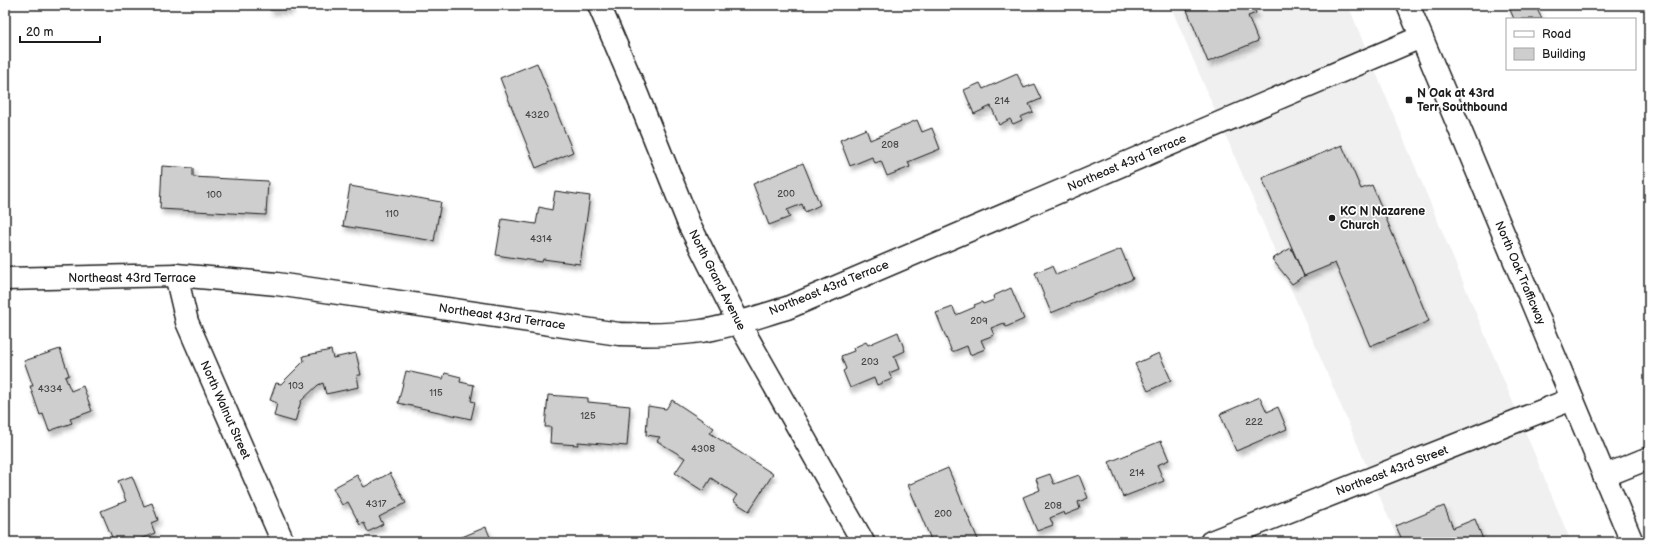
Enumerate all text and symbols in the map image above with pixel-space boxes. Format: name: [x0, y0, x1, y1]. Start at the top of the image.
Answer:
scale bar: [20, 18, 100, 44]
legend: [1506, 18, 1636, 70]
text: 20 m: [26, 25, 53, 40]
text: Road: [1542, 27, 1571, 42]
text: Building: [1542, 47, 1586, 62]
place label: N Oak at 43rd Terr Southbound: [1417, 86, 1508, 115]
house number: 214: [994, 95, 1010, 107]
marker: N Oak at 43rd Terr Southbound: [1404, 95, 1414, 105]
house number: 4320: [525, 109, 549, 121]
street label: Northeast 43rd Terrace: [1065, 131, 1189, 195]
house number: 208: [881, 139, 899, 151]
house number: 200: [777, 188, 795, 200]
house number: 100: [206, 189, 222, 201]
place label: KC N Nazarene Church: [1340, 204, 1425, 233]
house number: 110: [385, 208, 399, 220]
marker: KC N Nazarene Church: [1327, 213, 1337, 223]
street label: North Oak Trafficway: [1491, 219, 1549, 328]
street label: North Grand Avenue: [685, 227, 749, 333]
house number: 4314: [530, 233, 552, 245]
street label: Northeast 43rd Terrace: [767, 257, 891, 319]
street label: Northeast 43rd Terrace: [68, 271, 196, 286]
street label: Northeast 43rd Terrace: [438, 301, 566, 333]
house number: 209: [970, 315, 988, 327]
house number: 203: [861, 356, 879, 368]
street label: North Walnut Street: [197, 358, 254, 462]
house number: 103: [288, 380, 304, 392]
house number: 4334: [38, 383, 62, 395]
house number: 115: [429, 387, 443, 399]
house number: 125: [580, 410, 596, 422]
house number: 222: [1245, 416, 1263, 428]
house number: 4308: [691, 443, 715, 455]
street label: Northeast 43rd Street: [1334, 443, 1451, 499]
house number: 214: [1129, 467, 1145, 479]
house number: 4317: [365, 498, 387, 510]
house number: 208: [1044, 500, 1062, 512]
house number: 200: [934, 508, 952, 520]

